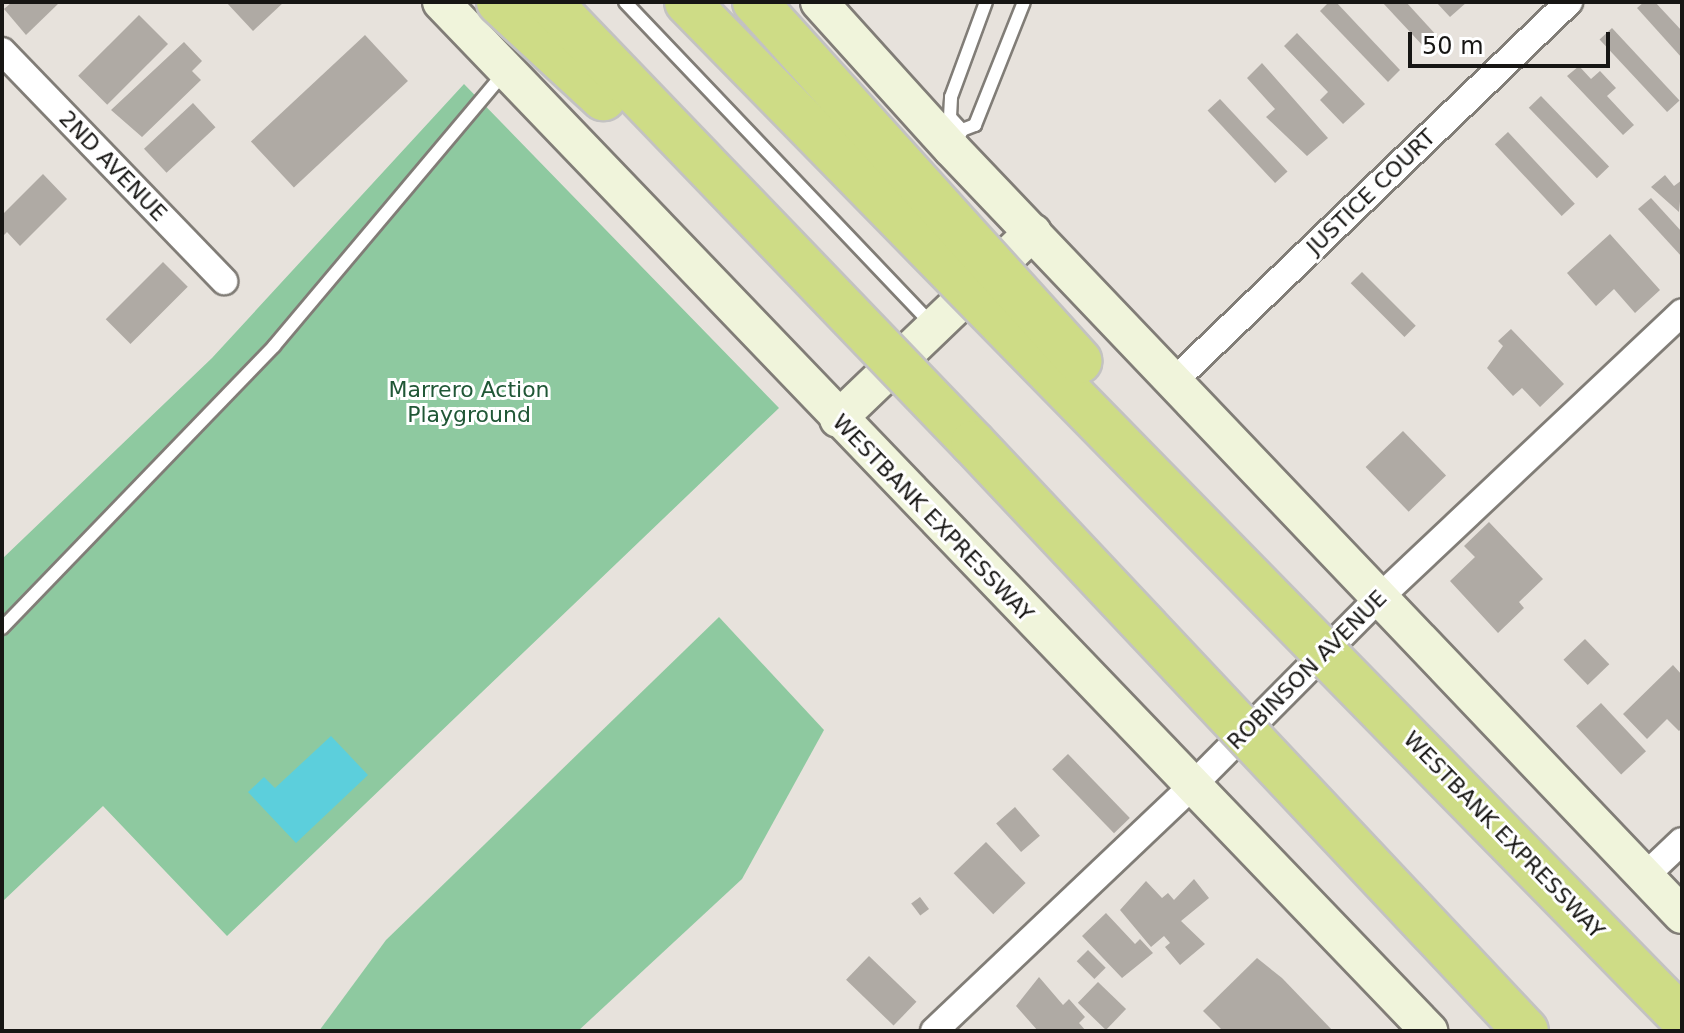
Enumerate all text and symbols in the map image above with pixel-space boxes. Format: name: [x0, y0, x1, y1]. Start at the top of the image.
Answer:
scale bar: [1412, 16, 1614, 66]
text: 50 m: [1422, 32, 1484, 60]
street label: 2ND AVENUE: [54, 105, 172, 227]
street label: JUSTICE COURT: [1301, 124, 1441, 260]
park label: Marrero Action Playground: [388, 376, 550, 428]
street label: WESTBANK EXPRESSWAY: [827, 409, 1039, 627]
street label: ROBINSON AVENUE: [1222, 585, 1392, 755]
street label: WESTBANK EXPRESSWAY: [1398, 726, 1610, 944]

